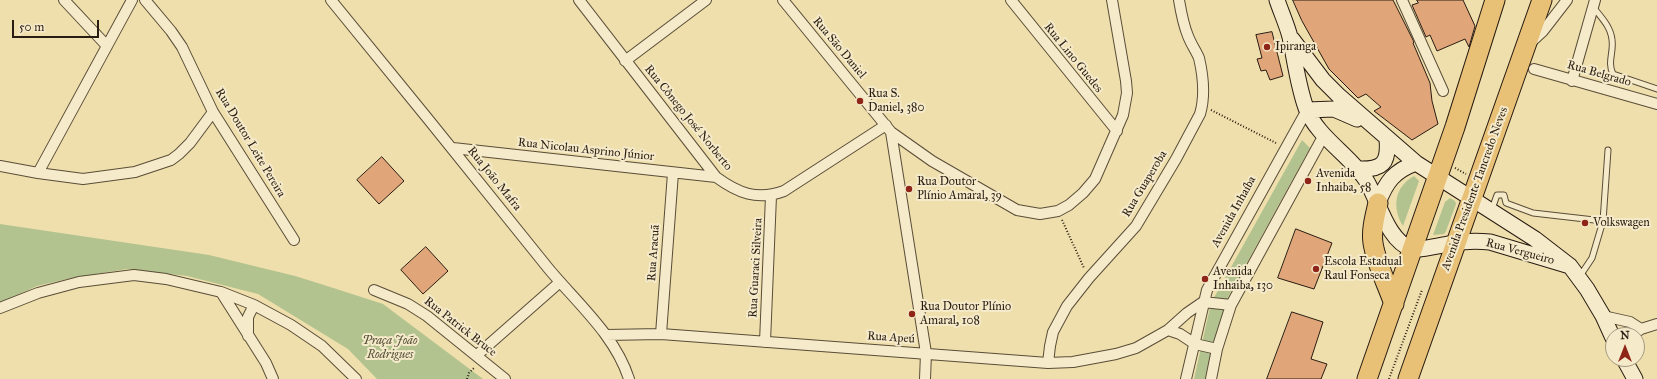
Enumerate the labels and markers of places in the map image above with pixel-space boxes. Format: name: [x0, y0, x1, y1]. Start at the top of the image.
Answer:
place label: Ipiranga: [1275, 40, 1316, 54]
marker: Ipiranga: [1262, 42, 1272, 52]
place label: Rua S. Daniel, 380: [868, 87, 924, 115]
marker: Rua S. Daniel, 380: [855, 96, 865, 106]
place label: Avenida Inhaiba, 58: [1316, 167, 1371, 195]
place label: Rua Doutor Plínio Amaral, 39: [917, 175, 1002, 203]
marker: Avenida Inhaiba, 58: [1303, 176, 1313, 186]
marker: Rua Doutor Plínio Amaral, 39: [904, 184, 914, 194]
place label: Volkswagen: [1593, 216, 1650, 230]
marker: Volkswagen: [1580, 218, 1590, 228]
place label: Escola Estadual Raul Fonseca: [1324, 255, 1402, 283]
marker: Escola Estadual Raul Fonseca: [1311, 264, 1321, 274]
place label: Avenida Inhaiba, 130: [1213, 265, 1273, 293]
marker: Avenida Inhaiba, 130: [1200, 274, 1210, 284]
place label: Rua Doutor Plínio Amaral, 108: [920, 300, 1011, 328]
marker: Rua Doutor Plínio Amaral, 108: [907, 309, 917, 319]

